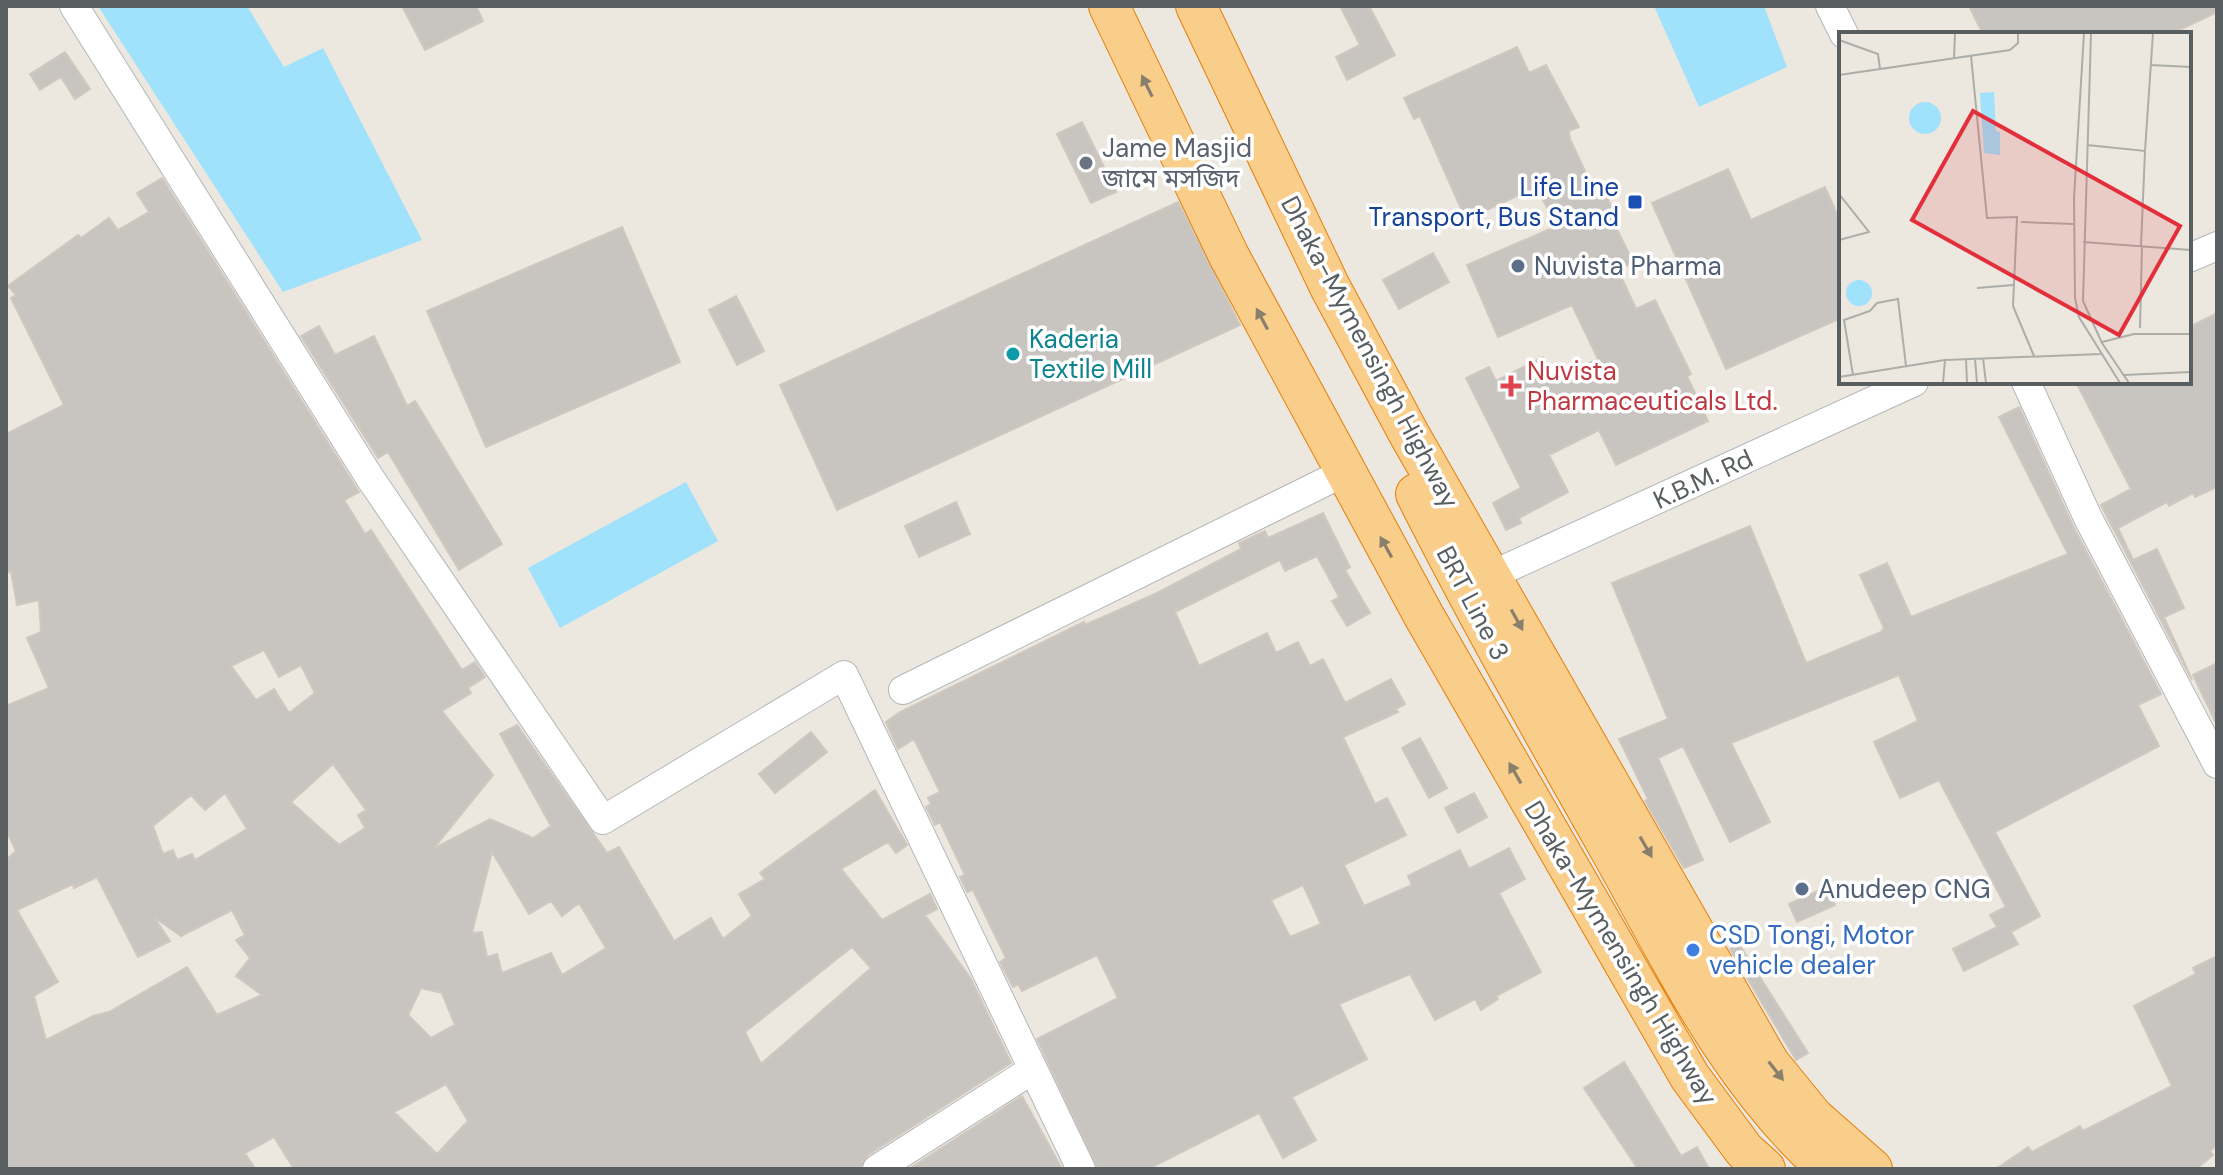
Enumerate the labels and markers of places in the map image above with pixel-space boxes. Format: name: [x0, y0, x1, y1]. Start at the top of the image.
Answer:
place label: Jame Masjid জামে মসজিদ: [1101, 131, 1252, 195]
marker: Jame Masjid জামে মসজিদ: [1077, 154, 1095, 172]
place label: Life Line Transport, Bus Stand: [1368, 170, 1619, 234]
marker: Life Line Transport, Bus Stand: [1626, 193, 1644, 211]
place label: Nuvista Pharma: [1534, 249, 1722, 283]
marker: Nuvista Pharma: [1509, 257, 1527, 275]
place label: Kaderia Textile Mill: [1029, 322, 1152, 386]
marker: Kaderia Textile Mill: [1004, 345, 1022, 363]
place label: Nuvista Pharmaceuticals Ltd.: [1527, 354, 1778, 418]
marker: Nuvista Pharmaceuticals Ltd.: [1502, 377, 1520, 395]
place label: Anudeep CNG: [1818, 872, 1990, 906]
marker: Anudeep CNG: [1793, 880, 1811, 898]
place label: CSD Tongi, Motor vehicle dealer: [1709, 918, 1914, 982]
marker: CSD Tongi, Motor vehicle dealer: [1684, 941, 1702, 959]

